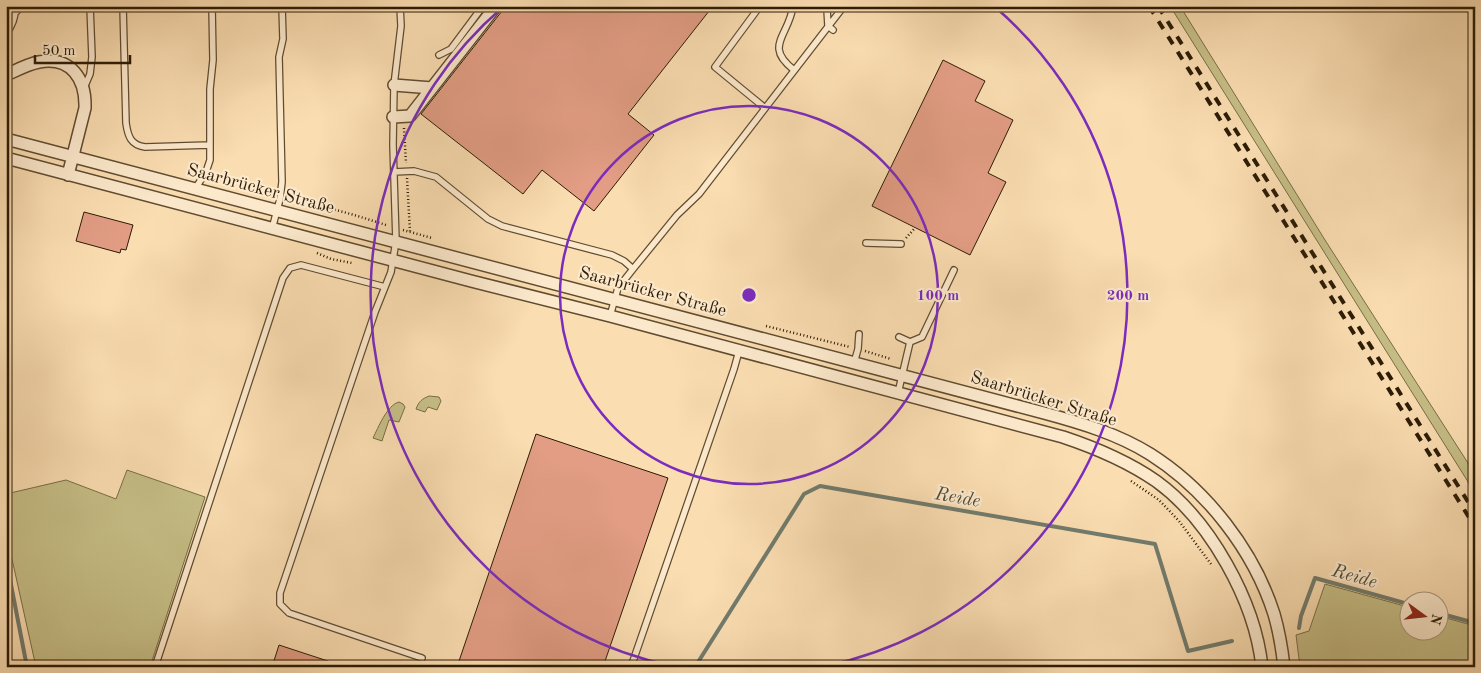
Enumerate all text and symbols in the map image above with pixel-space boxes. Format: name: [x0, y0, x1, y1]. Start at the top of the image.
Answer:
scale bar: [35, 32, 130, 64]
text: 50 m: [42, 44, 76, 59]
street label: Saarbrücker Straße: [185, 161, 336, 217]
street label: Saarbrücker Straße: [577, 264, 728, 320]
centre of rings: [740, 286, 758, 304]
text: 100 m: [917, 289, 959, 304]
text: 200 m: [1107, 289, 1149, 304]
street label: Saarbrücker Straße: [968, 368, 1119, 430]
water label: Reide: [932, 485, 982, 512]
water label: Reide: [1329, 562, 1379, 593]
north arrow: [1398, 590, 1448, 640]
text: N: [1427, 612, 1444, 626]

